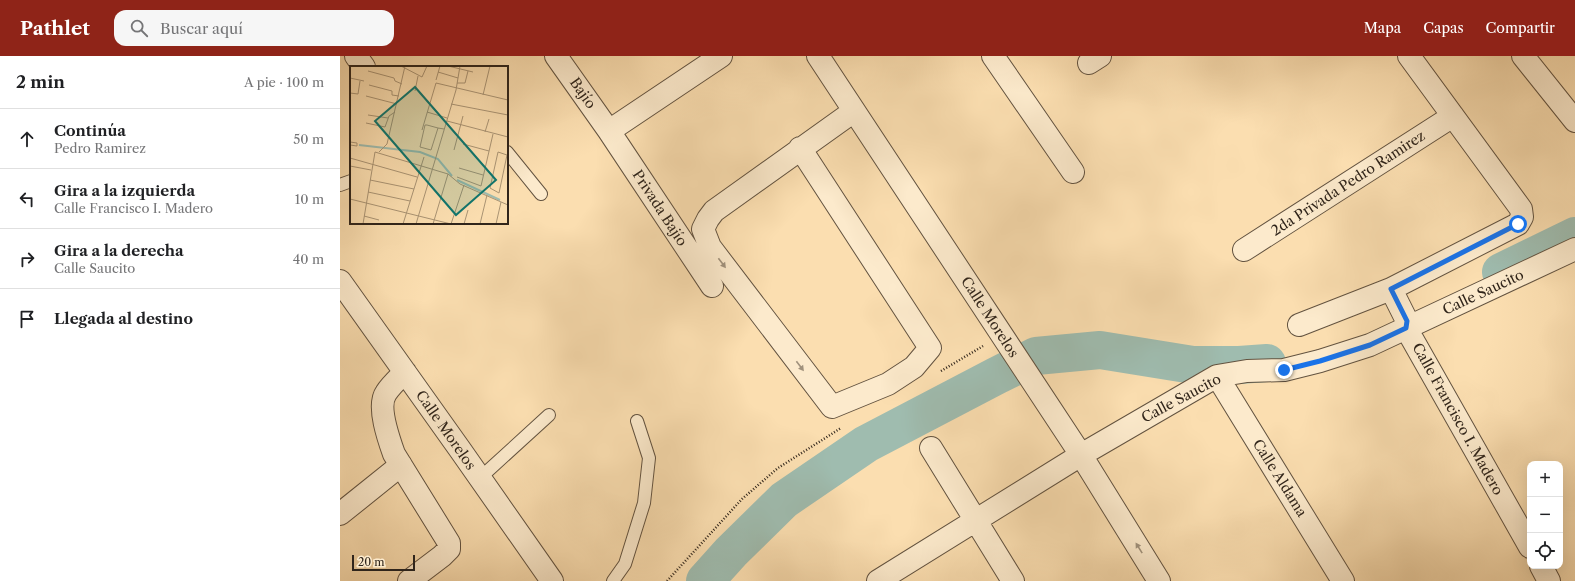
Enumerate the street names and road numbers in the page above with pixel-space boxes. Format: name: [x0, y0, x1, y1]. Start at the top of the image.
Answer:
street label: Bajío: [566, 74, 600, 112]
street label: 2da Privada Pedro Ramirez: [1268, 126, 1428, 240]
street label: Privada Bajío: [629, 166, 691, 250]
street label: Calle Saucito: [1440, 265, 1526, 319]
street label: Calle Morelos: [957, 273, 1023, 361]
street label: Calle Francisco I. Madero: [1409, 340, 1507, 498]
street label: Calle Saucito: [1138, 370, 1224, 426]
street label: Calle Morelos: [412, 387, 480, 473]
street label: Calle Aldama: [1249, 436, 1311, 521]

